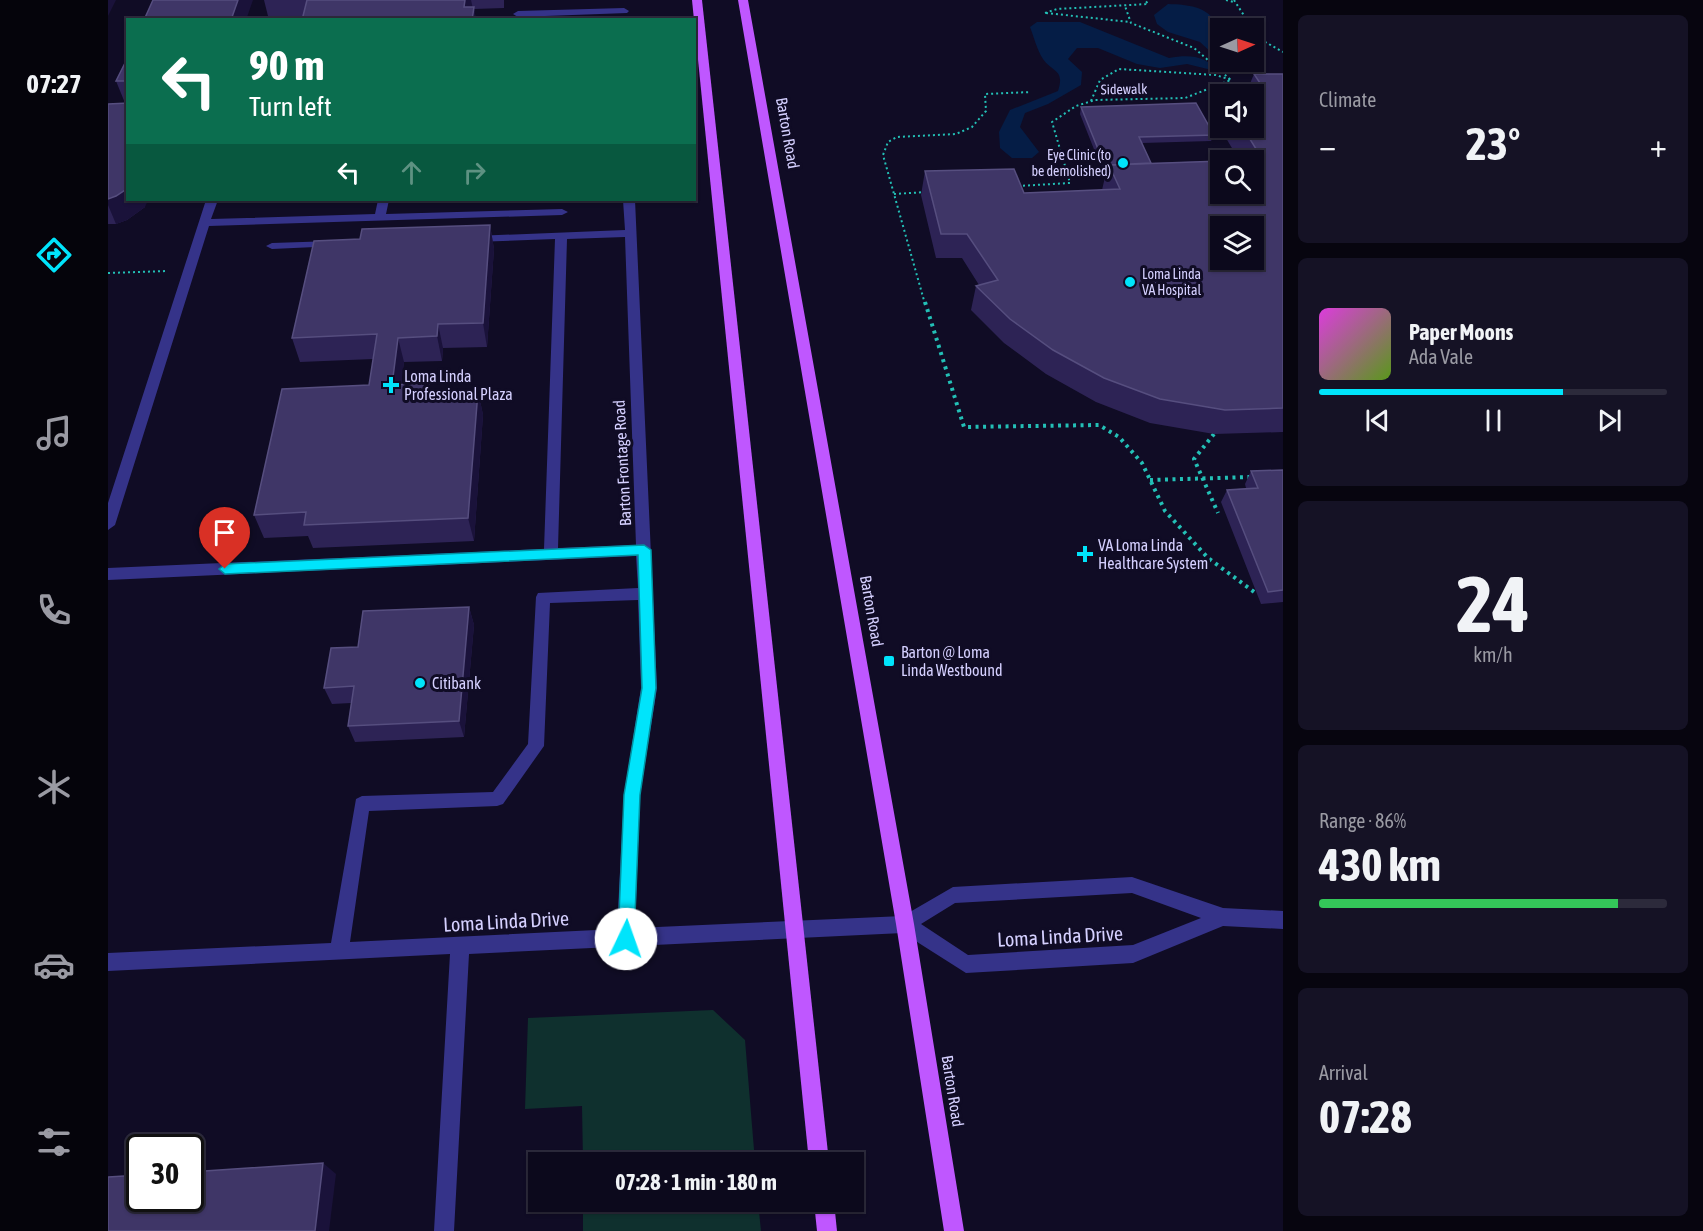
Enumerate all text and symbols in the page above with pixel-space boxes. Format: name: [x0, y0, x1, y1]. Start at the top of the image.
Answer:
north arrow: [1210, 18, 1264, 72]
map controls: [1210, 18, 1264, 270]
text: 90 m: [249, 41, 324, 89]
icon: left: [150, 42, 228, 120]
text: 07:27: [26, 68, 82, 99]
street label: Sidewalk: [1101, 81, 1147, 97]
button: sound: [1210, 84, 1264, 138]
text: Climate: [1319, 88, 1376, 111]
text: Turn left: [249, 91, 332, 122]
street label: Barton Road: [773, 96, 803, 170]
text: 23°: [1466, 118, 1520, 170]
text: −: [1319, 126, 1336, 164]
text: +: [1650, 126, 1667, 164]
place label: Eye Clinic (to be demolished): [1031, 147, 1111, 179]
button: search: [1210, 150, 1264, 204]
icon: left: [332, 156, 365, 189]
icon: ahead: [395, 156, 428, 189]
icon: right: [458, 156, 491, 189]
marker: Eye Clinic (to be demolished): [1116, 156, 1130, 170]
button: layers: [1210, 216, 1264, 270]
icon: directions: [33, 234, 75, 276]
place label: Loma Linda VA Hospital: [1142, 266, 1201, 298]
marker: Loma Linda VA Hospital: [1123, 275, 1137, 289]
text: Paper Moons: [1409, 319, 1513, 345]
text: Ada Vale: [1409, 345, 1473, 368]
place label: Loma Linda Professional Plaza: [404, 367, 513, 403]
marker: Loma Linda Professional Plaza: [382, 376, 400, 394]
street label: Barton Frontage Road: [610, 399, 635, 527]
icon: previous: [1361, 404, 1394, 437]
icon: pause: [1477, 404, 1510, 437]
icon: next: [1593, 404, 1626, 437]
icon: music: [33, 412, 75, 454]
pin: [199, 507, 250, 569]
icon: arrive: [208, 516, 241, 549]
place label: VA Loma Linda Healthcare System: [1098, 536, 1208, 573]
marker: VA Loma Linda Healthcare System: [1076, 545, 1094, 563]
text: 24: [1456, 559, 1530, 649]
street label: Barton Road: [857, 574, 887, 648]
icon: phone: [33, 589, 75, 631]
place label: Barton @ Loma Linda Westbound: [901, 643, 1003, 679]
text: km/h: [1473, 643, 1513, 666]
marker: Barton @ Loma Linda Westbound: [882, 654, 896, 668]
place label: Citibank: [432, 674, 481, 692]
marker: Citibank: [413, 676, 427, 690]
icon: climate: [33, 766, 75, 808]
text: Range · 86%: [1319, 809, 1406, 832]
text: 430 km: [1319, 839, 1441, 891]
street label: Loma Linda Drive: [443, 906, 569, 936]
position arrow: [594, 907, 658, 971]
street label: Loma Linda Drive: [997, 921, 1123, 951]
icon: car: [33, 944, 75, 986]
street label: Barton Road: [938, 1054, 968, 1128]
text: Arrival: [1319, 1061, 1368, 1084]
text: 07:28: [1319, 1091, 1412, 1143]
icon: filters: [33, 1121, 75, 1163]
speed limit sign: 30: [126, 1134, 204, 1212]
text: 07:28 · 1 min · 180 m: [615, 1169, 777, 1195]

